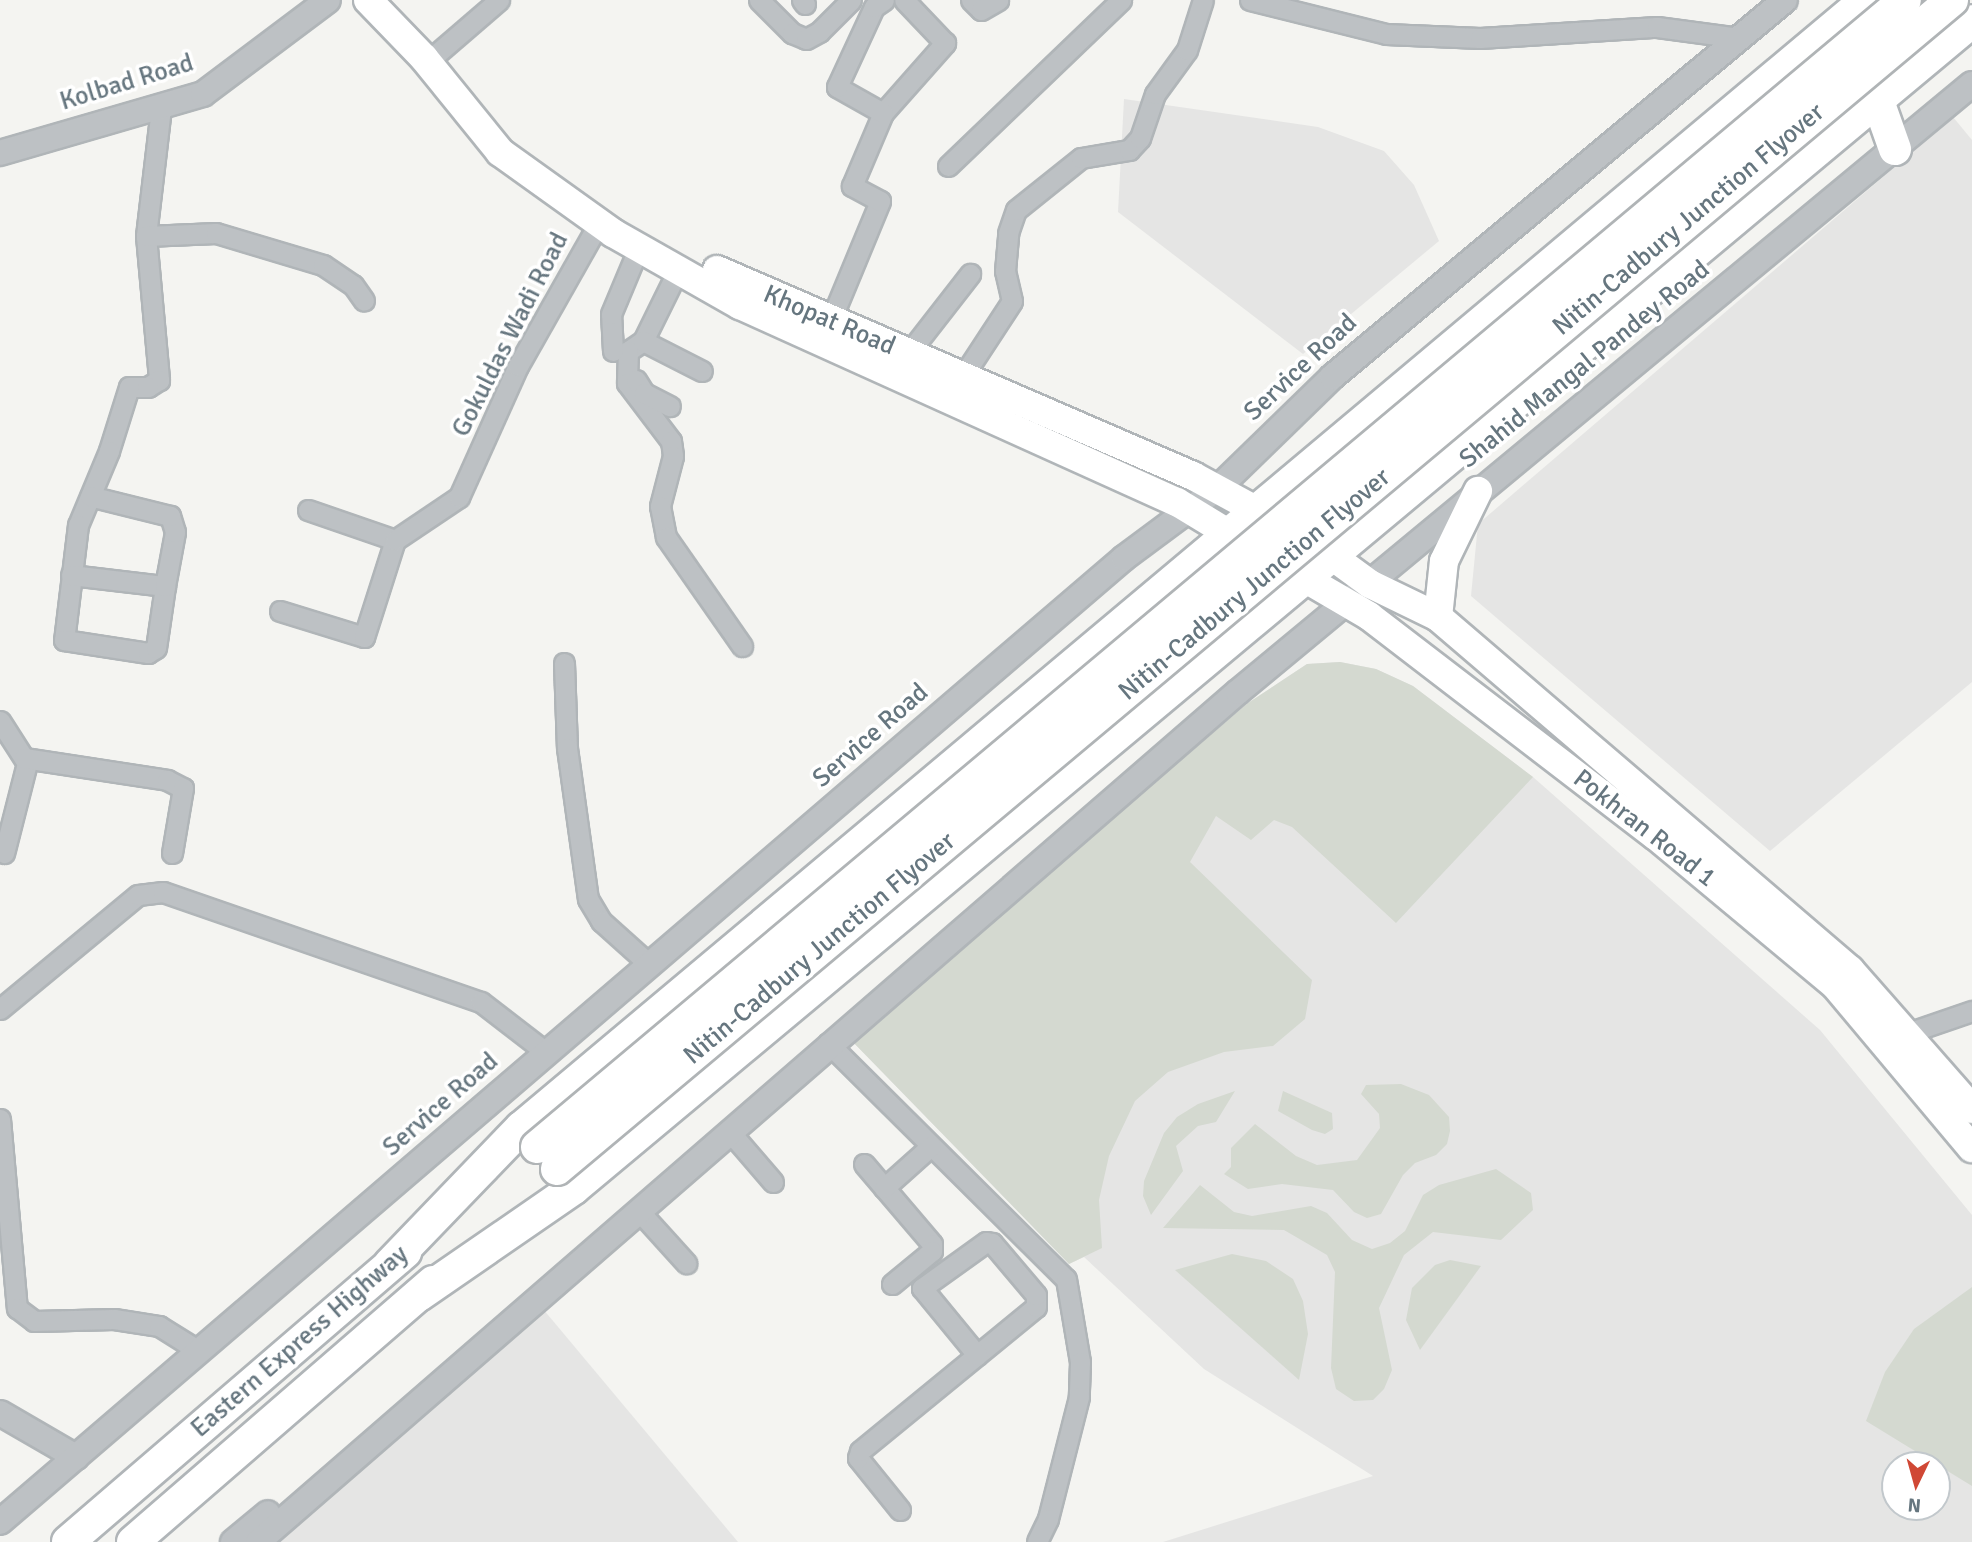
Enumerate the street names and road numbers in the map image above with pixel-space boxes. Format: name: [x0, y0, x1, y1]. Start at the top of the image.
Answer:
street label: Kolbad Road: [56, 48, 198, 118]
street label: Nitin-Cadbury Junction Flyover: [1547, 97, 1831, 343]
street label: Gokuldas Wadi Road: [446, 228, 576, 442]
street label: Shahid Mangal Pandey Road: [1454, 255, 1716, 475]
street label: Khopat Road: [758, 279, 900, 363]
street label: Service Road: [1238, 308, 1364, 428]
street label: Nitin-Cadbury Junction Flyover: [1113, 462, 1397, 708]
street label: Service Road: [807, 677, 935, 795]
street label: Pokhran Road 1: [1566, 764, 1722, 894]
street label: Nitin-Cadbury Junction Flyover: [678, 826, 962, 1072]
street label: Service Road: [377, 1046, 505, 1164]
street label: Eastern Express Highway: [185, 1239, 415, 1445]

